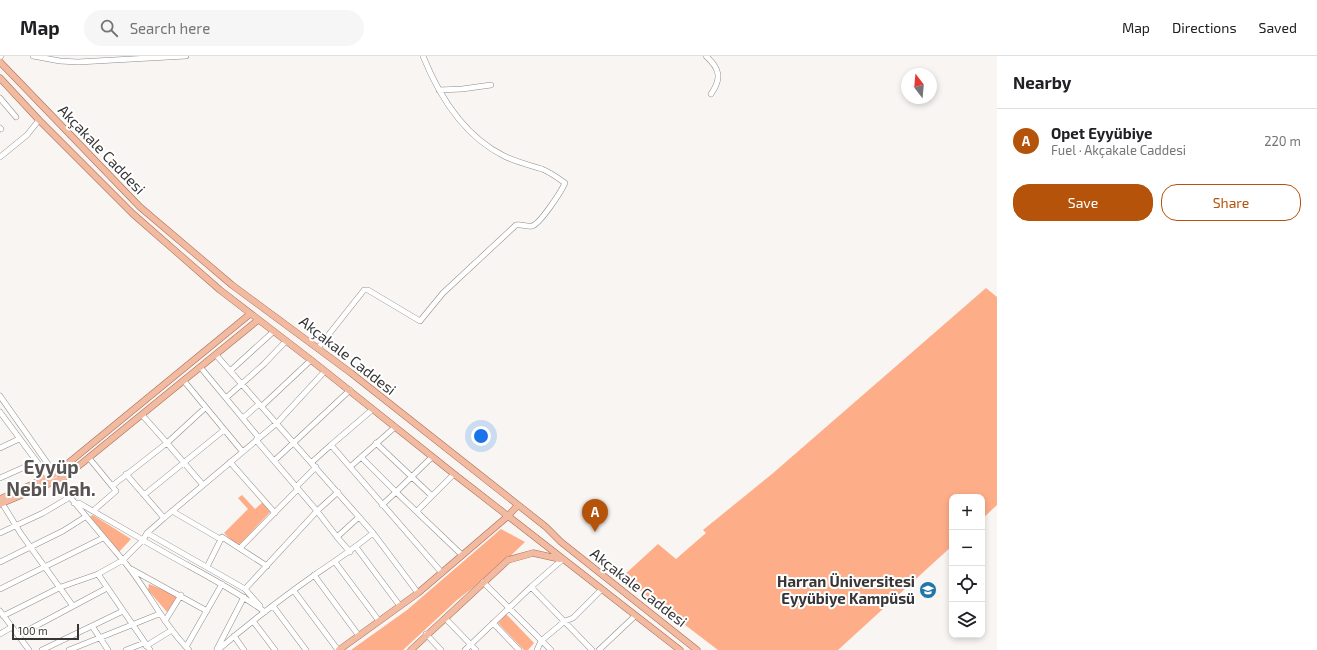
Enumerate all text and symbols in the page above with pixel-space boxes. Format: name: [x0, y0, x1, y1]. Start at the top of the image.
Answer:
search box: [84, 10, 364, 46]
text: Map: [20, 16, 60, 39]
icon: search: [98, 17, 120, 39]
text: Search here: [130, 19, 210, 37]
text: Map: [1122, 19, 1150, 36]
text: Directions: [1172, 19, 1237, 36]
text: Saved: [1259, 19, 1297, 36]
north arrow: [901, 68, 937, 104]
text: Nearby: [1013, 72, 1071, 92]
street label: Akçakale Caddesi: [54, 101, 149, 198]
text: Opet Eyyübiye: [1051, 124, 1153, 142]
text: A: [1022, 133, 1030, 149]
text: 220 m: [1264, 133, 1301, 149]
text: Fuel · Akçakale Caddesi: [1051, 142, 1186, 158]
button: Save: [1013, 184, 1153, 221]
button: Share: [1161, 184, 1301, 221]
street label: Akçakale Caddesi: [296, 312, 400, 399]
your location: [471, 426, 491, 446]
district label: Eyyüp Nebi Mah.: [6, 455, 96, 500]
map controls: [949, 494, 985, 638]
button: +: [949, 494, 985, 530]
pin: A: [582, 499, 608, 532]
button: −: [949, 530, 985, 566]
street label: Akçakale Caddesi: [587, 544, 691, 631]
button: locate: [949, 566, 985, 602]
place label: Harran Üniversitesi Eyyübiye Kampüsü: [777, 572, 915, 608]
school or university icon: Harran Üniversitesi Eyyübiye Kampüsü: [918, 580, 938, 600]
button: layers: [949, 602, 985, 638]
scale bar: [12, 622, 79, 641]
text: 100 m: [18, 624, 48, 637]

